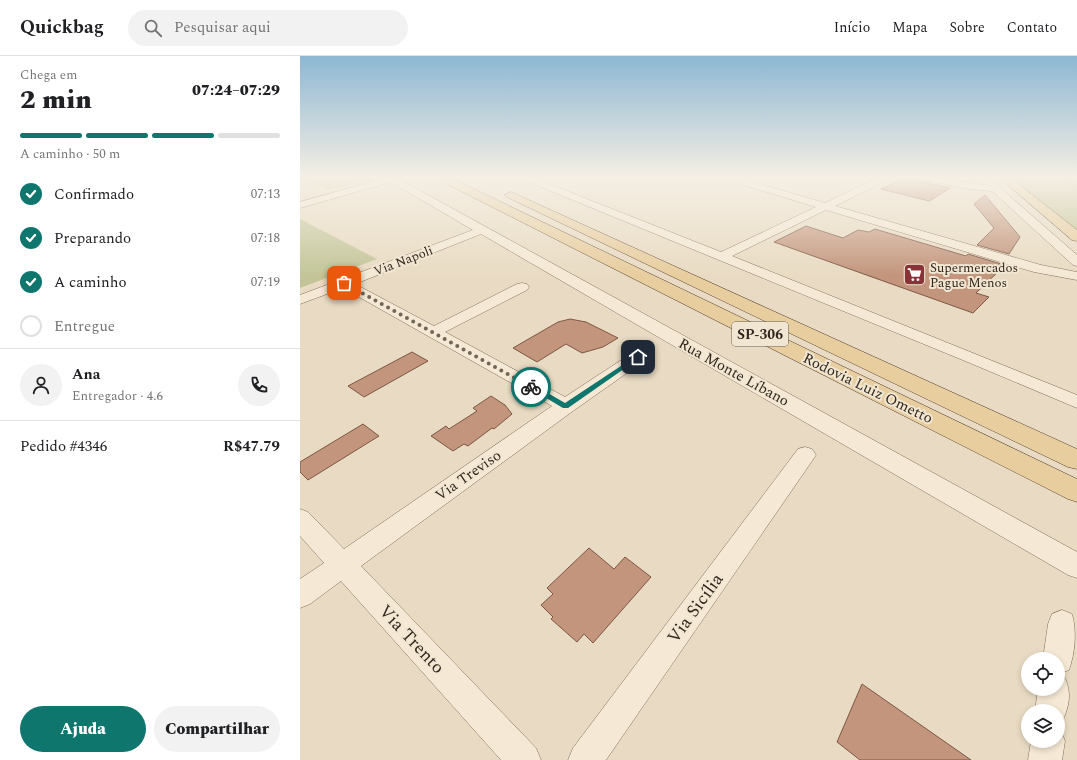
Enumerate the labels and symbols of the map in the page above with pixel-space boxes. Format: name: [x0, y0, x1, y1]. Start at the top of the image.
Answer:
street label: Via Napoli: [371, 240, 436, 281]
place label: Supermercados Pague Menos: [930, 258, 1018, 293]
supermarket icon: Supermercados Pague Menos: [901, 261, 927, 287]
pin: [327, 266, 361, 300]
road number: SP-306: [732, 322, 788, 346]
street label: Rua Monte Líbano: [674, 332, 793, 413]
pin: [621, 340, 655, 374]
street label: Rodovia Luiz Ometto: [799, 347, 937, 430]
courier: [511, 367, 551, 407]
street label: Via Treviso: [430, 444, 506, 507]
street label: Via Sicília: [661, 567, 730, 649]
street label: Via Trento: [372, 599, 451, 680]

